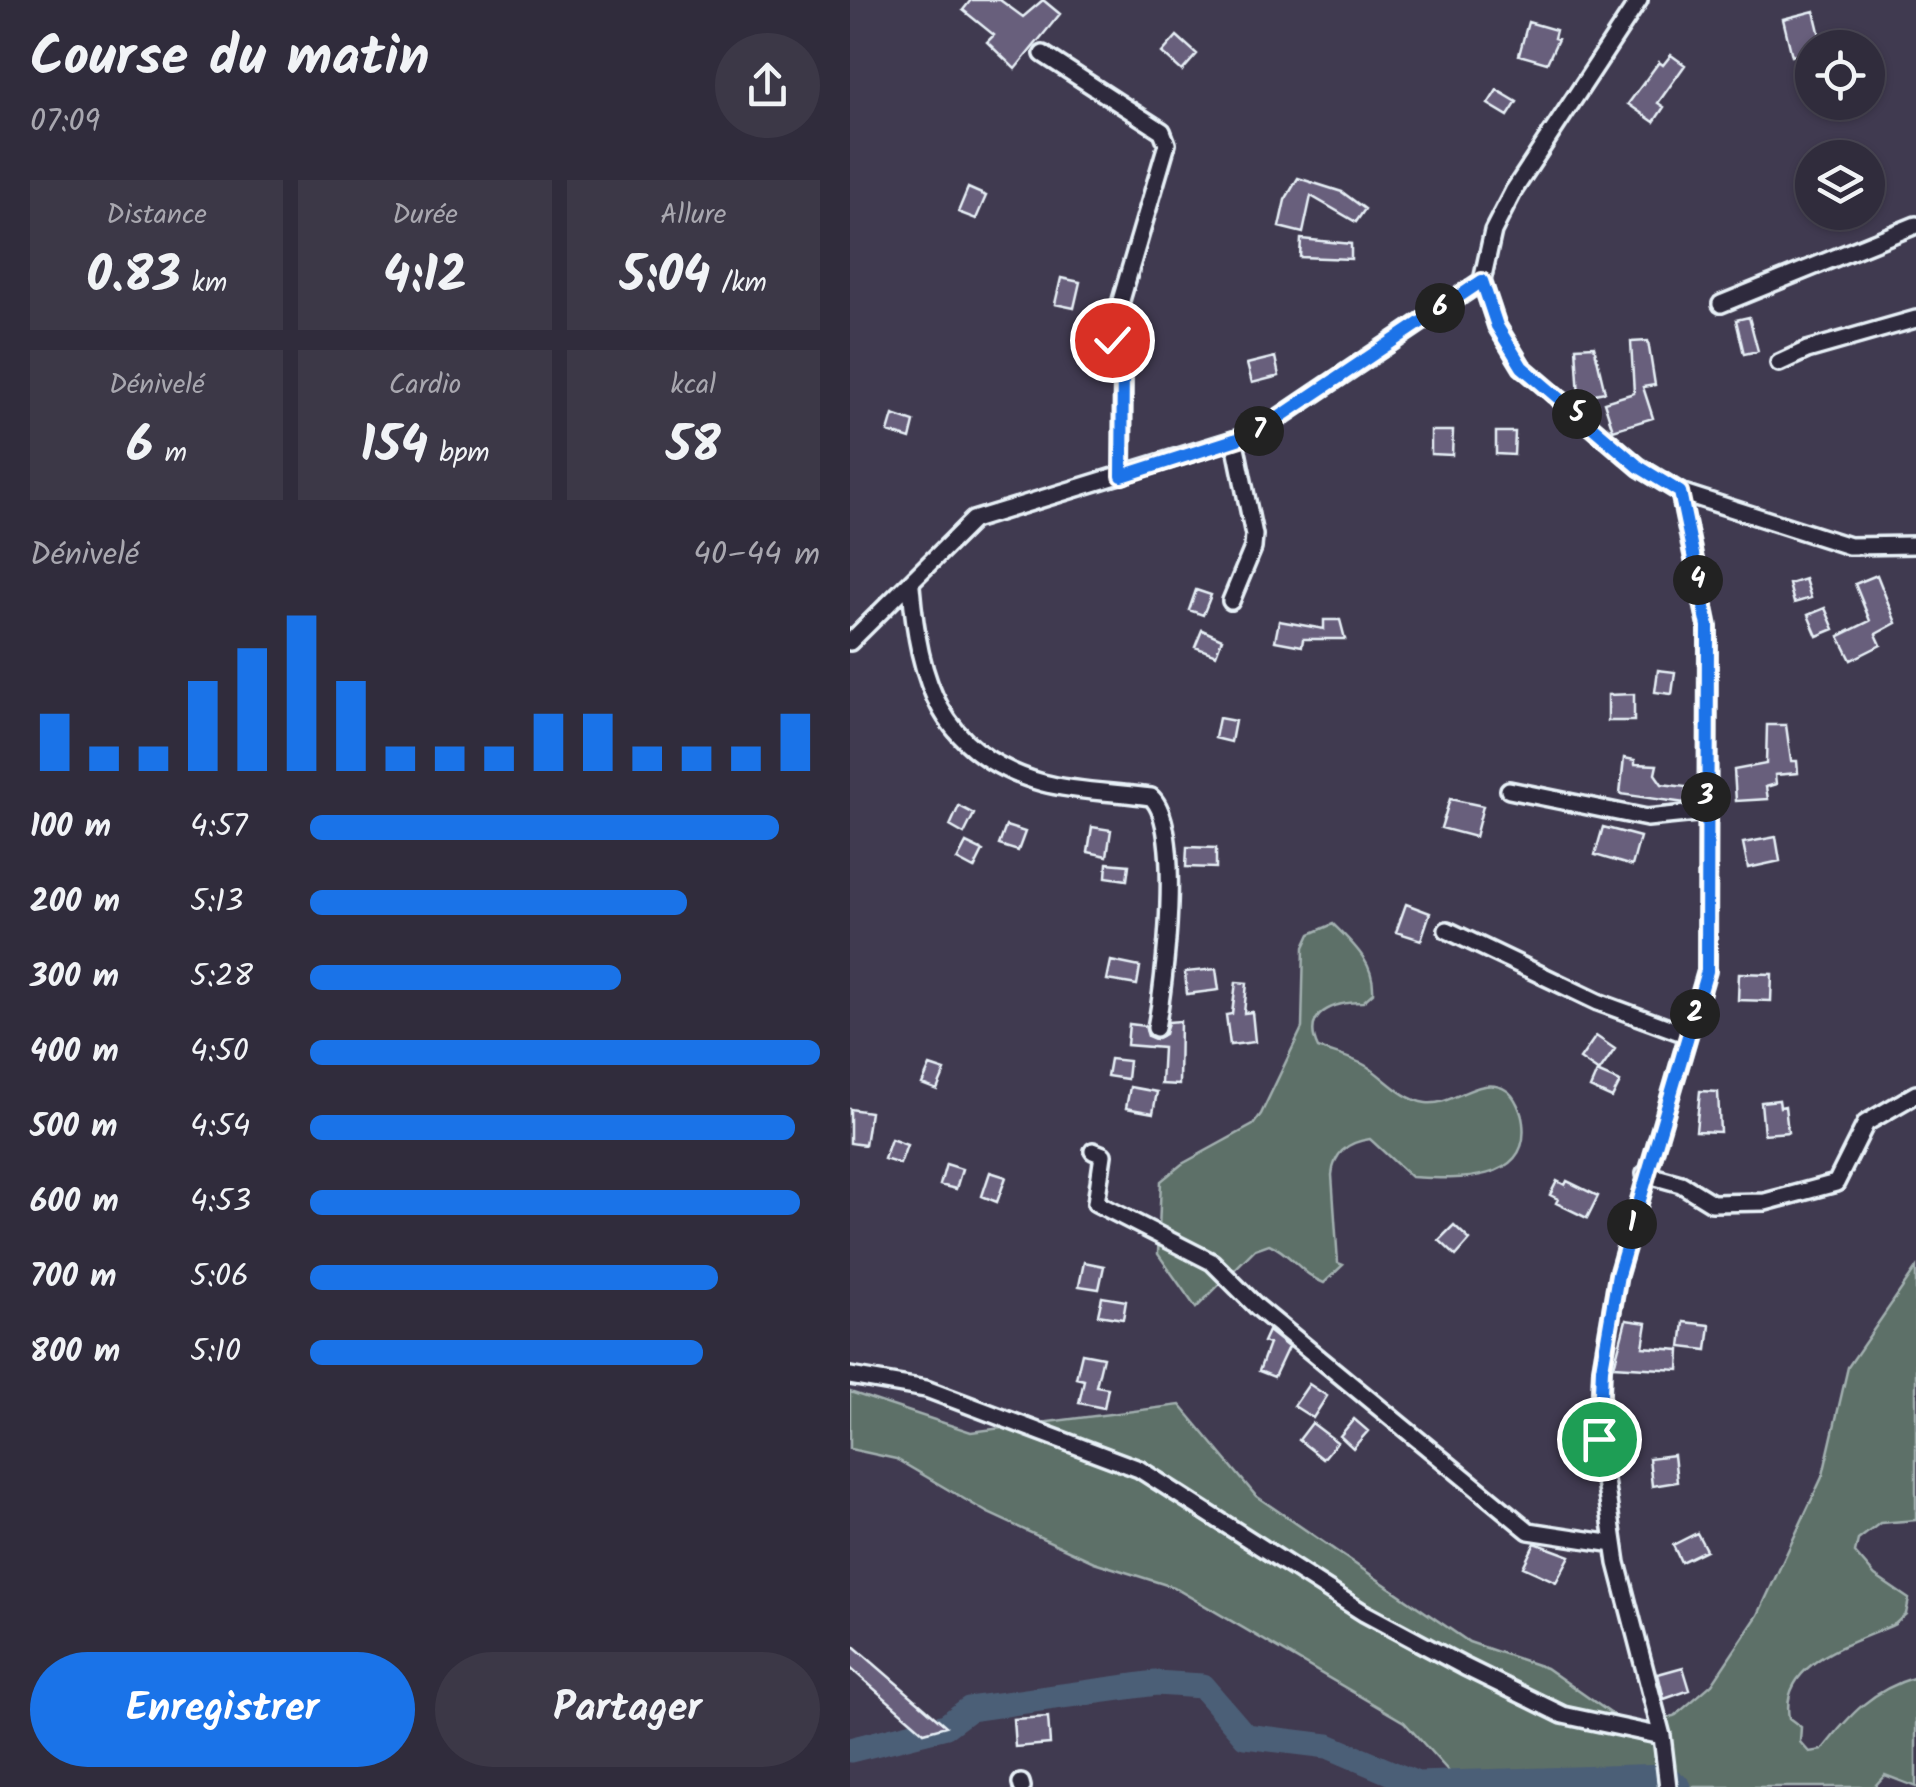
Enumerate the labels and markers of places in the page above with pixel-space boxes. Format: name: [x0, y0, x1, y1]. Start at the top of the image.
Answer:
pin: 6: [1415, 283, 1465, 333]
pin: [1070, 298, 1155, 383]
pin: 5: [1552, 389, 1602, 439]
pin: 7: [1234, 406, 1284, 456]
pin: 4: [1673, 555, 1723, 605]
pin: 3: [1681, 772, 1731, 822]
pin: 2: [1670, 989, 1720, 1039]
pin: 1: [1607, 1199, 1657, 1249]
pin: [1557, 1397, 1642, 1482]

